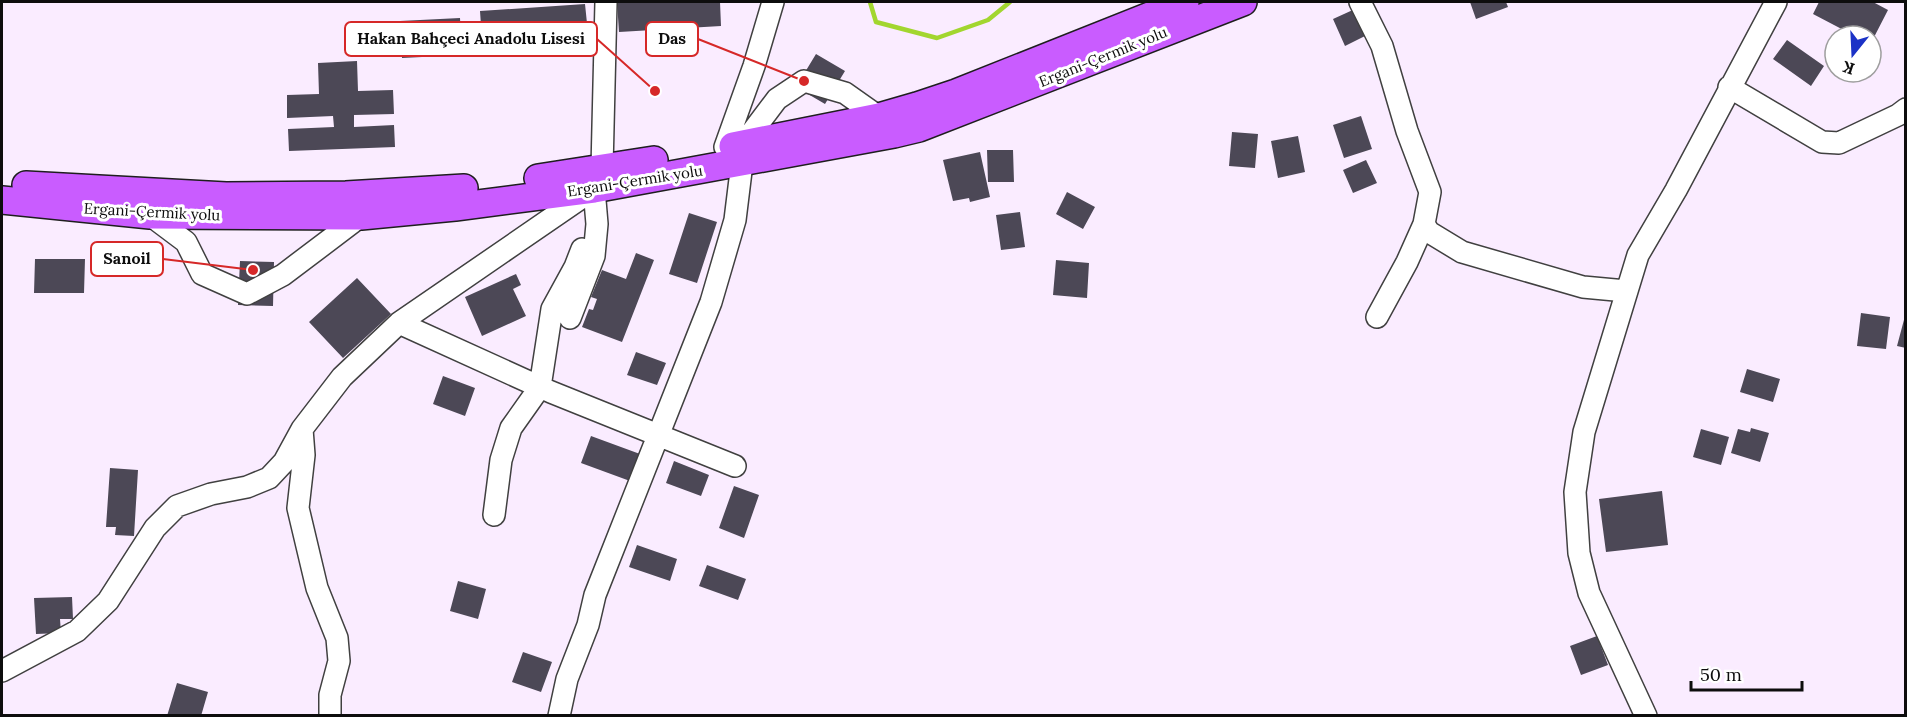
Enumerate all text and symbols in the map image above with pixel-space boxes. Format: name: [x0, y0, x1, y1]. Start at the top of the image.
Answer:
callout: Hakan Bahçeci Anadolu Lisesi: [345, 22, 597, 56]
callout: Das: [646, 22, 698, 56]
street label: Ergani-Çermik yolu: [1036, 22, 1170, 91]
north arrow: [1823, 24, 1883, 84]
text: Hakan Bahçeci Anadolu Lisesi: [357, 28, 585, 48]
text: Das: [658, 28, 686, 48]
text: K: [1839, 57, 1857, 80]
street label: Ergani-Çermik yolu: [566, 160, 704, 201]
street label: Ergani-Çermik yolu: [83, 198, 221, 225]
callout: Sanoil: [91, 242, 163, 276]
text: Sanoil: [103, 248, 151, 268]
scale bar: [1691, 654, 1802, 692]
text: 50 m: [1700, 663, 1742, 686]

